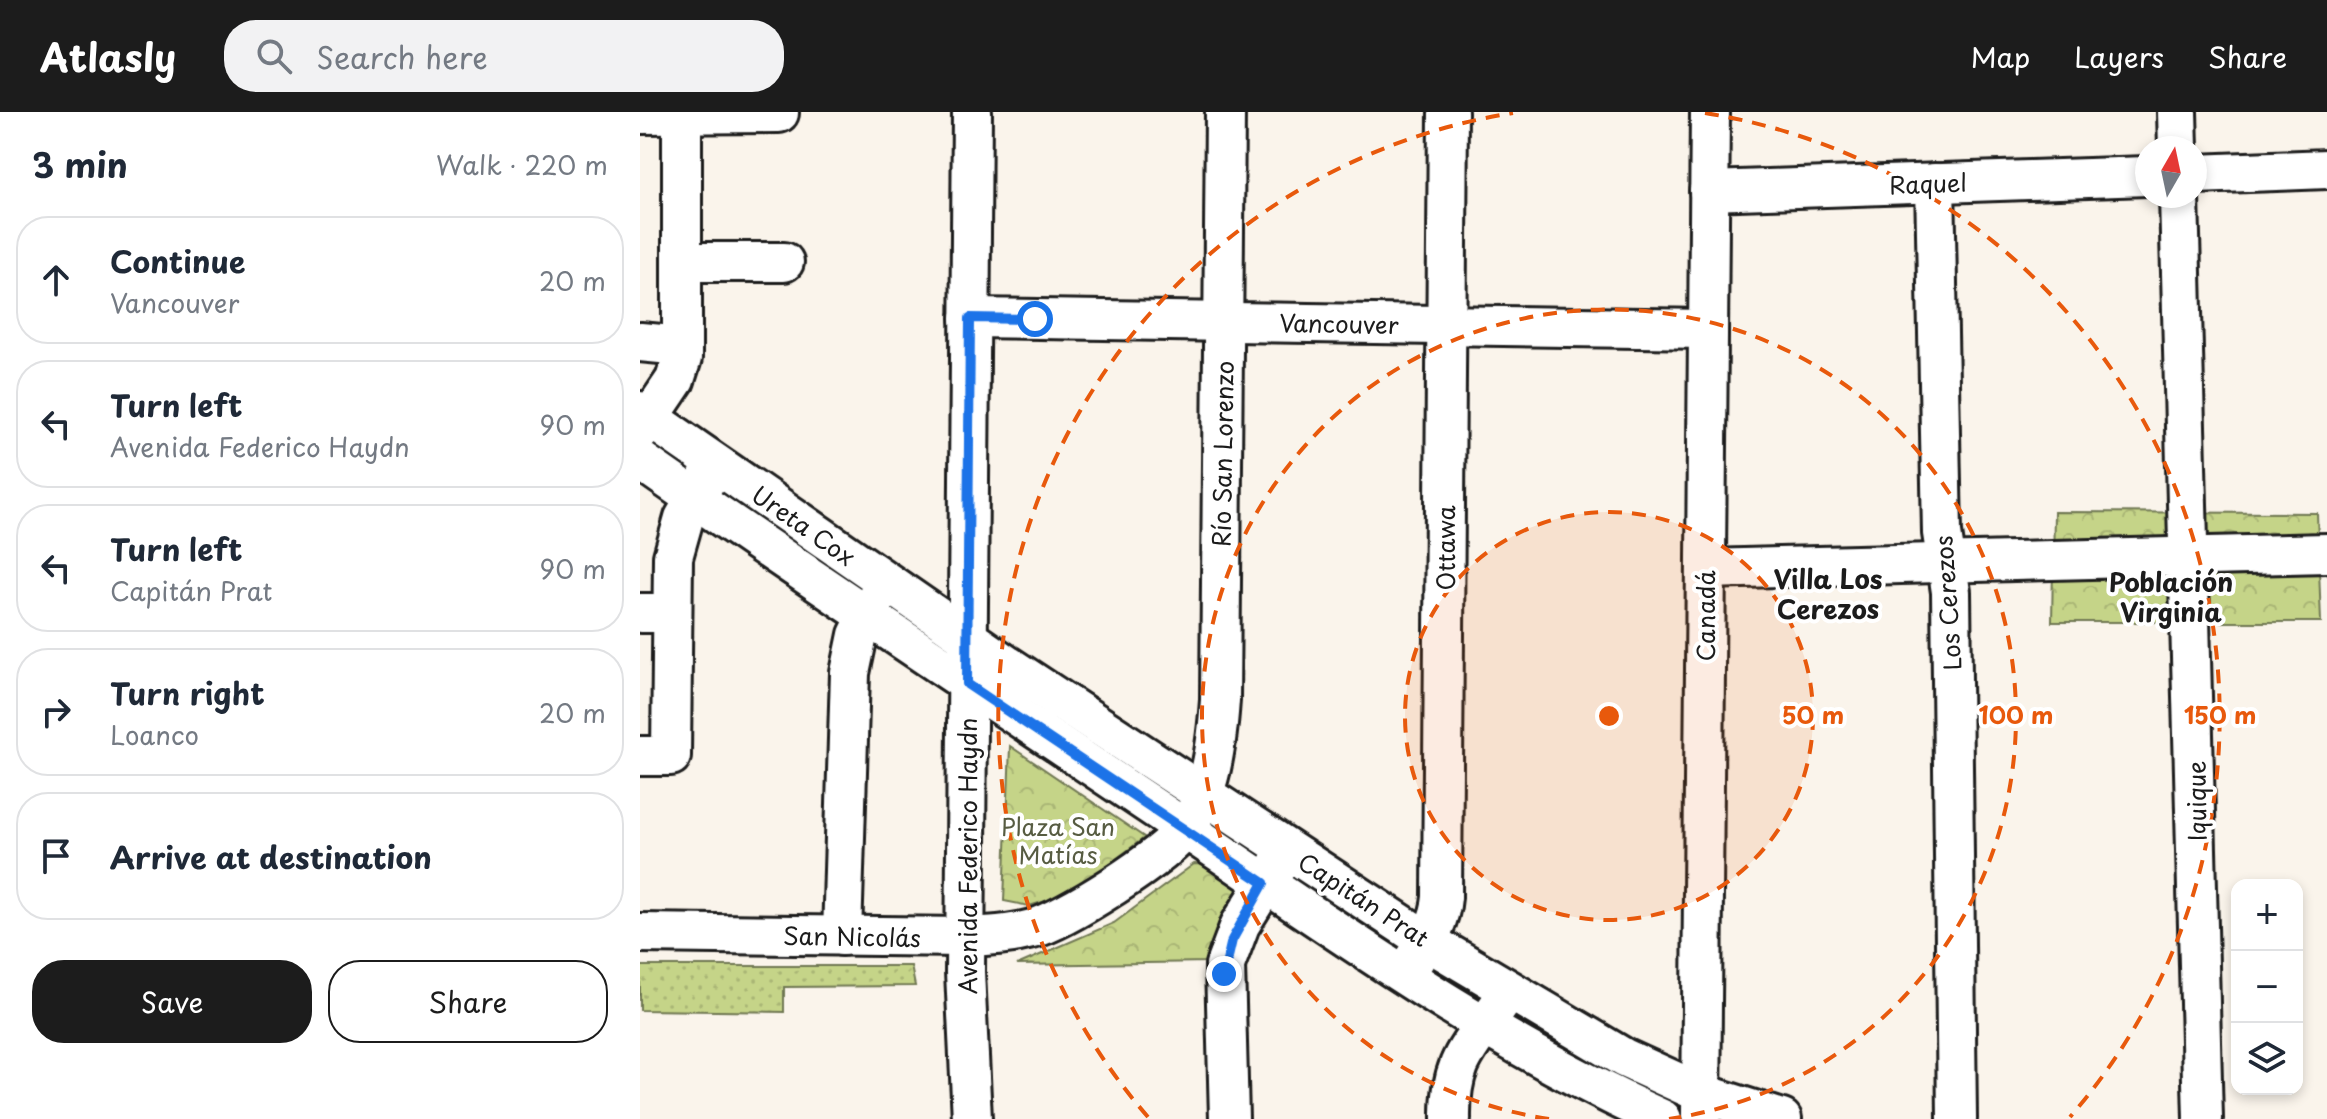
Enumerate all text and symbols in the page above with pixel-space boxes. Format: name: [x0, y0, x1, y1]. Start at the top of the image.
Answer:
search box: [224, 20, 784, 92]
text: Atlasly: [40, 28, 176, 85]
icon: search: [252, 34, 296, 78]
text: Search here: [316, 34, 488, 79]
text: Map: [1970, 35, 2030, 78]
text: Layers: [2074, 35, 2164, 78]
text: Share: [2208, 35, 2287, 78]
north arrow: [2135, 136, 2207, 208]
text: 3 min: [32, 138, 128, 190]
text: Walk · 220 m: [436, 145, 608, 184]
street label: Raquel: [1889, 164, 1967, 202]
text: Continue: [110, 238, 245, 283]
icon: ahead: [34, 258, 78, 302]
text: 20 m: [539, 261, 606, 300]
text: Vancouver: [110, 283, 239, 322]
route start: [1017, 301, 1053, 337]
street label: Vancouver: [1279, 304, 1399, 342]
street label: Río San Lorenzo: [1202, 361, 1242, 547]
text: Turn left: [110, 382, 242, 427]
icon: left: [34, 402, 78, 446]
text: 90 m: [539, 405, 606, 444]
text: Avenida Federico Haydn: [110, 427, 410, 466]
street label: Ureta Cox: [745, 476, 863, 574]
street label: Ottawa: [1427, 505, 1463, 591]
text: Turn left: [110, 526, 242, 571]
street label: Los Cerezos: [1924, 534, 1970, 672]
icon: left: [34, 546, 78, 590]
text: 90 m: [539, 549, 606, 588]
district label: Villa Los Cerezos: [1774, 559, 1883, 628]
district label: Población Virginia: [2109, 562, 2233, 631]
text: Capitán Prat: [110, 571, 272, 610]
street label: Canadá: [1687, 571, 1723, 661]
text: Turn right: [110, 670, 265, 715]
icon: right: [34, 690, 78, 734]
text: 20 m: [539, 693, 606, 732]
text: 50 m: [1782, 696, 1844, 732]
text: 100 m: [1979, 696, 2053, 732]
text: 150 m: [2184, 696, 2256, 732]
centre of rings: [1595, 702, 1623, 730]
text: Loanco: [110, 715, 199, 754]
street label: Avenida Federico Haydn: [949, 718, 985, 994]
street label: Iquique: [2177, 761, 2215, 841]
park label: Plaza San Matías: [1001, 808, 1115, 872]
icon: arrive: [34, 834, 78, 878]
text: Arrive at destination: [110, 834, 432, 879]
street label: Capitán Prat: [1291, 843, 1437, 955]
map controls: [2231, 879, 2303, 1095]
button: +: [2231, 879, 2303, 951]
street label: San Nicolás: [783, 917, 921, 955]
button: −: [2231, 951, 2303, 1023]
route end: [1206, 956, 1242, 992]
button: Save: [32, 960, 312, 1043]
button: Share: [328, 960, 608, 1043]
button: layers: [2231, 1023, 2303, 1095]

